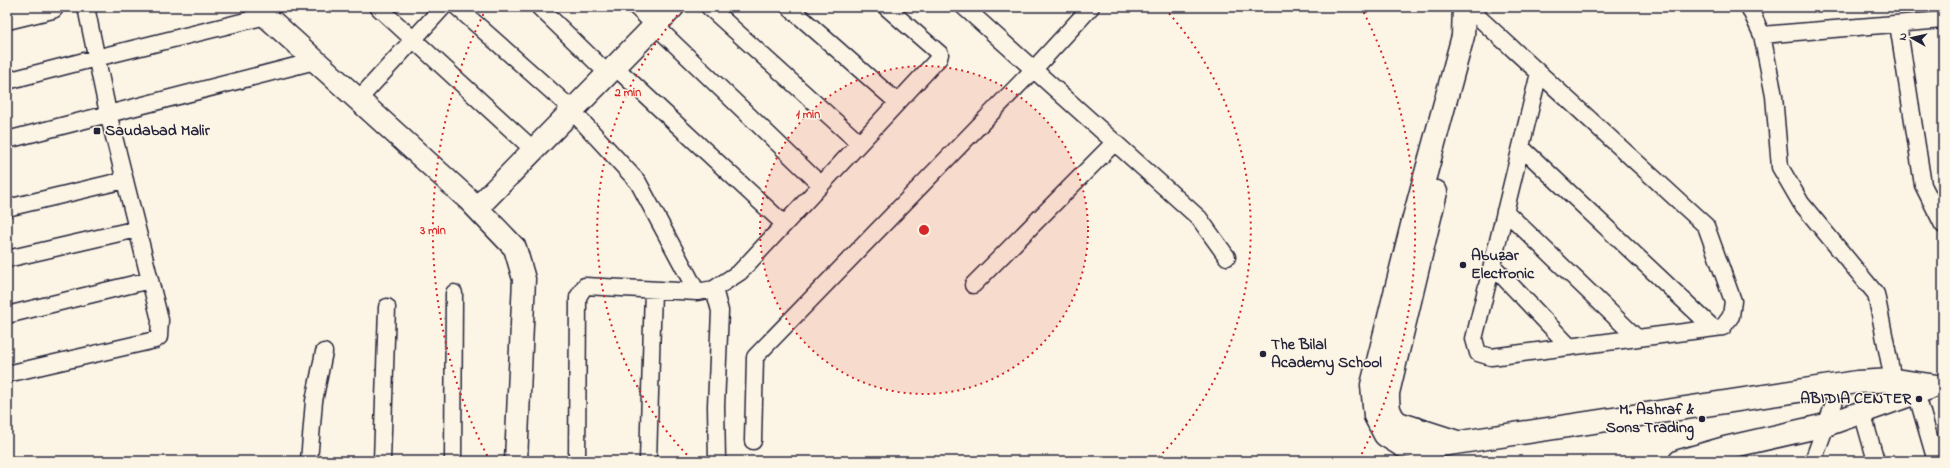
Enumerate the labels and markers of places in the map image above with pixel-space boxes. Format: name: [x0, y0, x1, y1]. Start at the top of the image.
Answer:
place label: Saudabad Malir: [105, 119, 211, 143]
marker: Saudabad Malir: [92, 126, 102, 136]
centre of rings: [917, 223, 931, 237]
place label: Abuzar Electronic: [1471, 244, 1535, 286]
marker: Abuzar Electronic: [1458, 260, 1468, 270]
place label: The Bilal Academy School: [1271, 333, 1382, 376]
marker: The Bilal Academy School: [1258, 349, 1268, 359]
place label: ABIDIA CENTER: [1800, 387, 1912, 411]
marker: ABIDIA CENTER: [1914, 394, 1924, 404]
place label: M. Ashraf & Sons Trading: [1606, 398, 1695, 441]
marker: M. Ashraf & Sons Trading: [1697, 414, 1707, 424]

